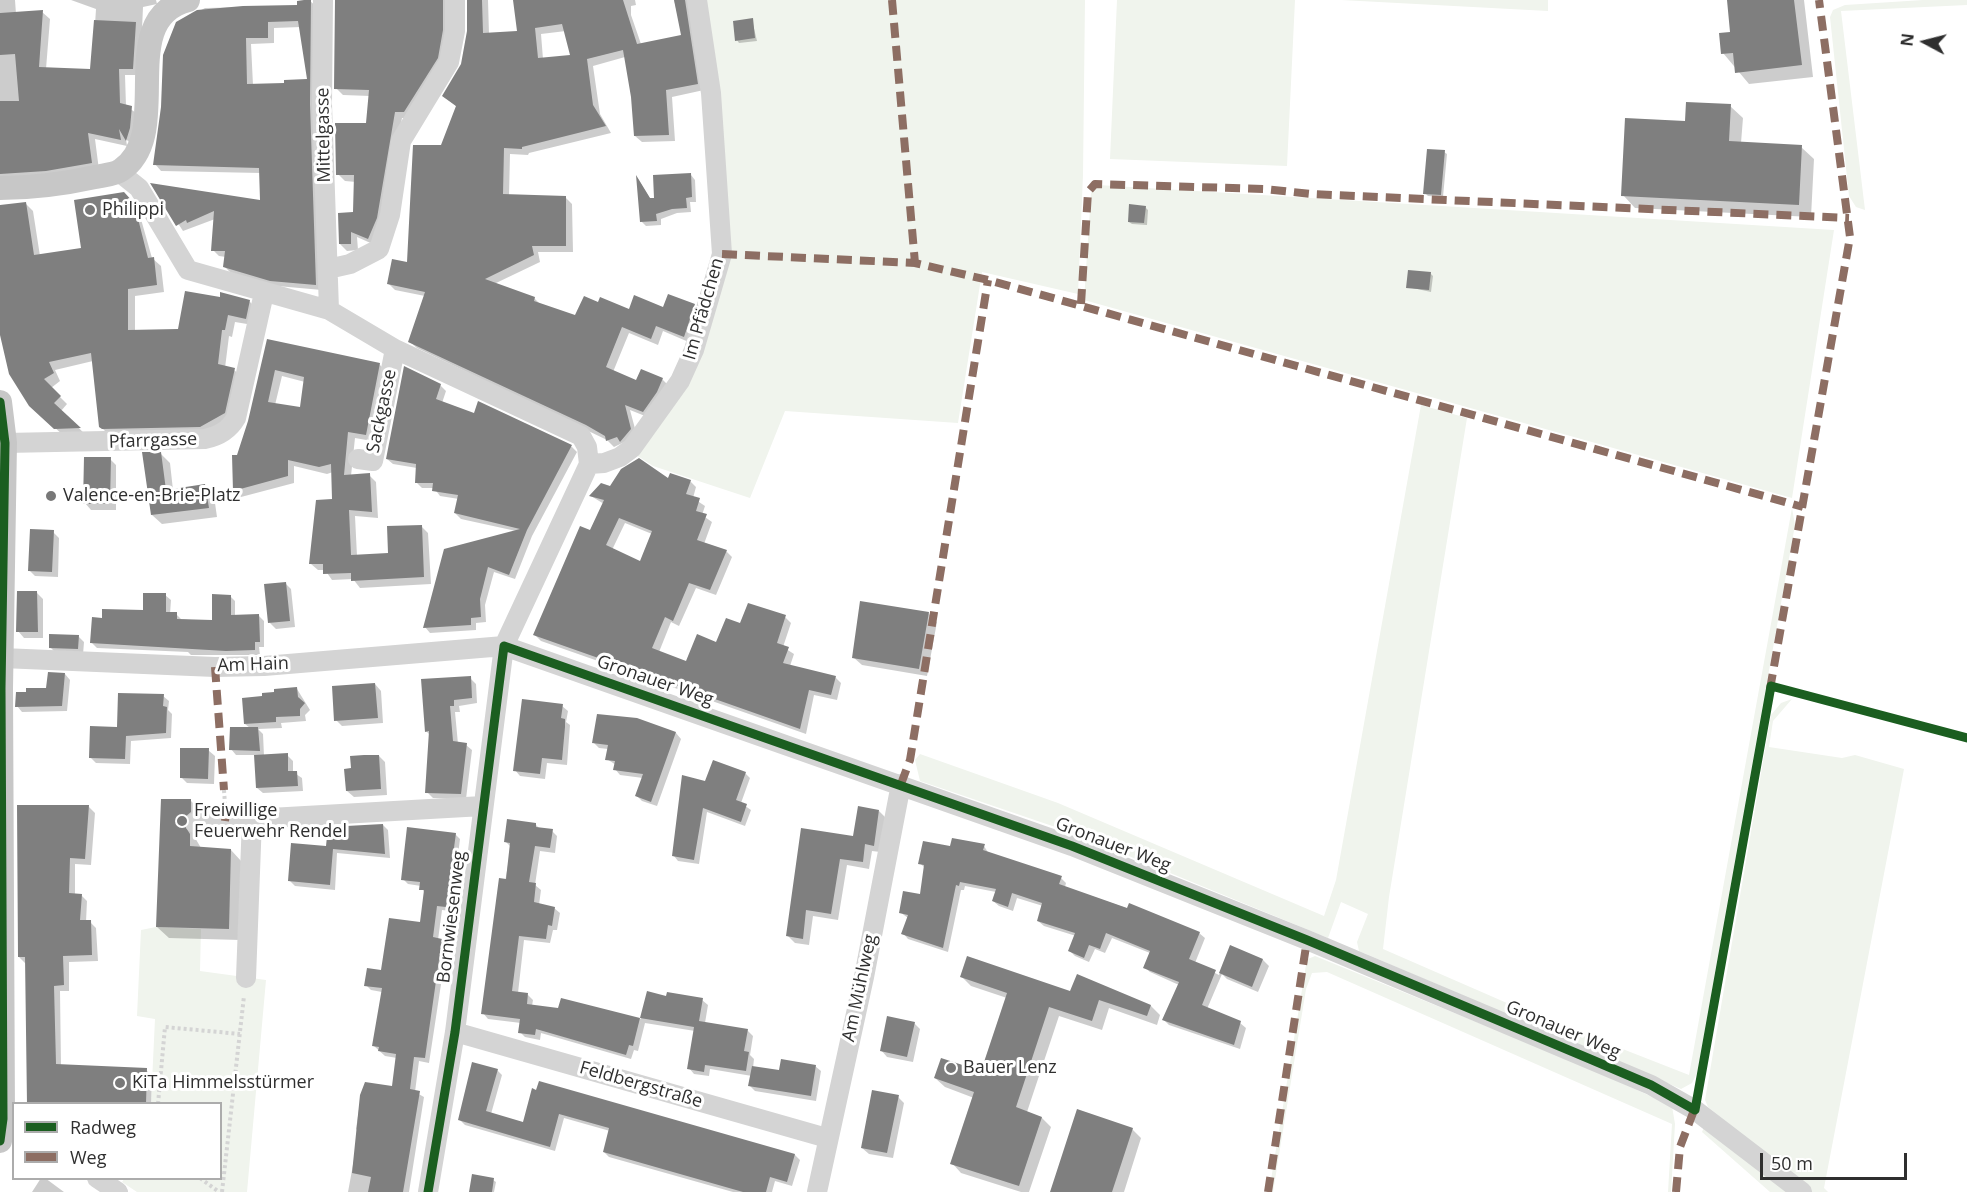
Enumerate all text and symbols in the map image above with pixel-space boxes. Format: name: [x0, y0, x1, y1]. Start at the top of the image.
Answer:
north arrow: [1895, 12, 1955, 72]
text: N: [1895, 32, 1919, 48]
street label: Mittelgasse: [312, 87, 336, 183]
place label: Philippi: [102, 199, 164, 221]
marker: Philippi: [83, 203, 97, 217]
street label: Im Pfädchen: [679, 256, 729, 362]
street label: Sackgasse: [363, 367, 401, 455]
street label: Pfarrgasse: [108, 429, 198, 453]
place label: Valence-en-Brie-Platz: [63, 485, 241, 507]
marker: Valence-en-Brie-Platz: [44, 489, 58, 503]
street label: Gronauer Weg: [594, 651, 716, 711]
street label: Am Hain: [217, 653, 289, 677]
place label: Freiwillige Feuerwehr Rendel: [194, 800, 347, 842]
street label: Gronauer Weg: [1052, 813, 1174, 877]
marker: Freiwillige Feuerwehr Rendel: [175, 814, 189, 828]
street label: Bornwiesenweg: [433, 850, 471, 984]
street label: Am Mühlweg: [838, 932, 882, 1044]
street label: Gronauer Weg: [1503, 996, 1623, 1064]
street label: Feldbergstraße: [577, 1057, 705, 1113]
place label: Bauer Lenz: [963, 1057, 1057, 1079]
marker: Bauer Lenz: [944, 1061, 958, 1075]
place label: KiTa Himmelsstürmer: [132, 1072, 314, 1094]
marker: KiTa Himmelsstürmer: [113, 1076, 127, 1090]
legend: [12, 1102, 222, 1180]
text: Radweg: [70, 1115, 136, 1139]
scale bar: [1763, 1141, 1910, 1179]
text: Weg: [70, 1145, 107, 1169]
text: 50 m: [1771, 1151, 1813, 1175]

